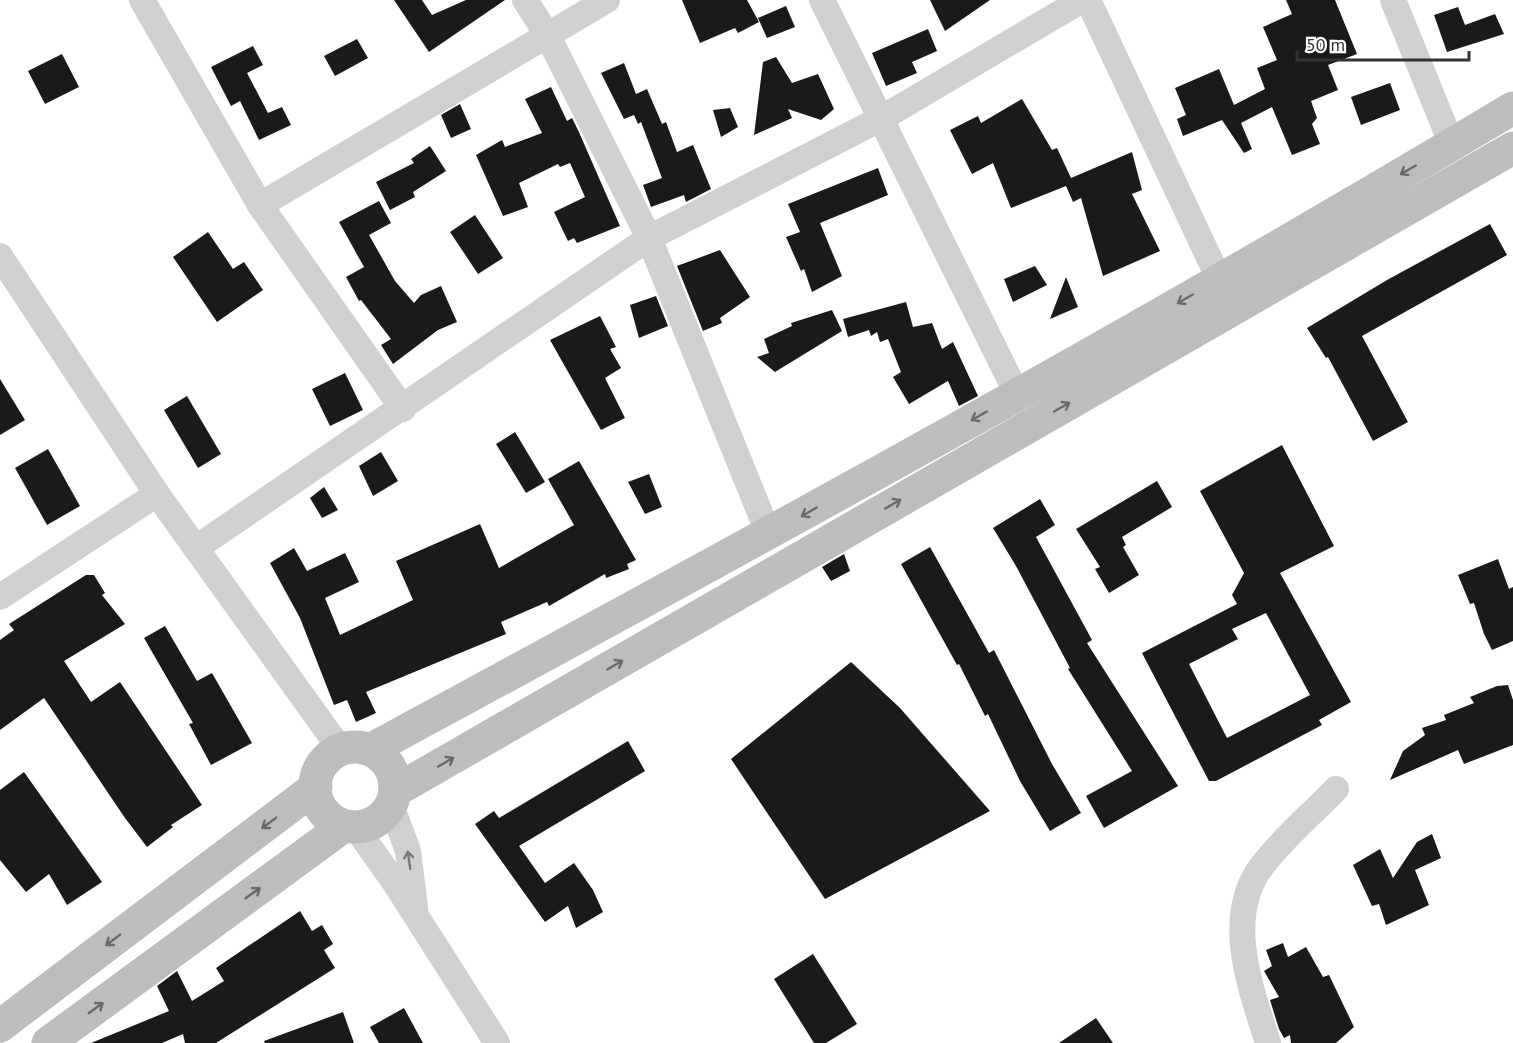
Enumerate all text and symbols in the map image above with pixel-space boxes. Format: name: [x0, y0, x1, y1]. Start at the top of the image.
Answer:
scale bar: [1297, 24, 1470, 62]
text: 50 m: [1306, 33, 1345, 56]
one-way arrow: [1400, 165, 1418, 176]
one-way arrow: [1177, 293, 1194, 305]
one-way arrow: [1053, 401, 1070, 413]
one-way arrow: [971, 410, 988, 422]
one-way arrow: [884, 498, 901, 510]
one-way arrow: [801, 506, 818, 518]
one-way arrow: [606, 658, 623, 670]
one-way arrow: [437, 756, 454, 768]
one-way arrow: [261, 816, 277, 829]
one-way arrow: [403, 850, 414, 870]
one-way arrow: [244, 887, 260, 899]
one-way arrow: [106, 934, 122, 947]
one-way arrow: [87, 1002, 103, 1015]

